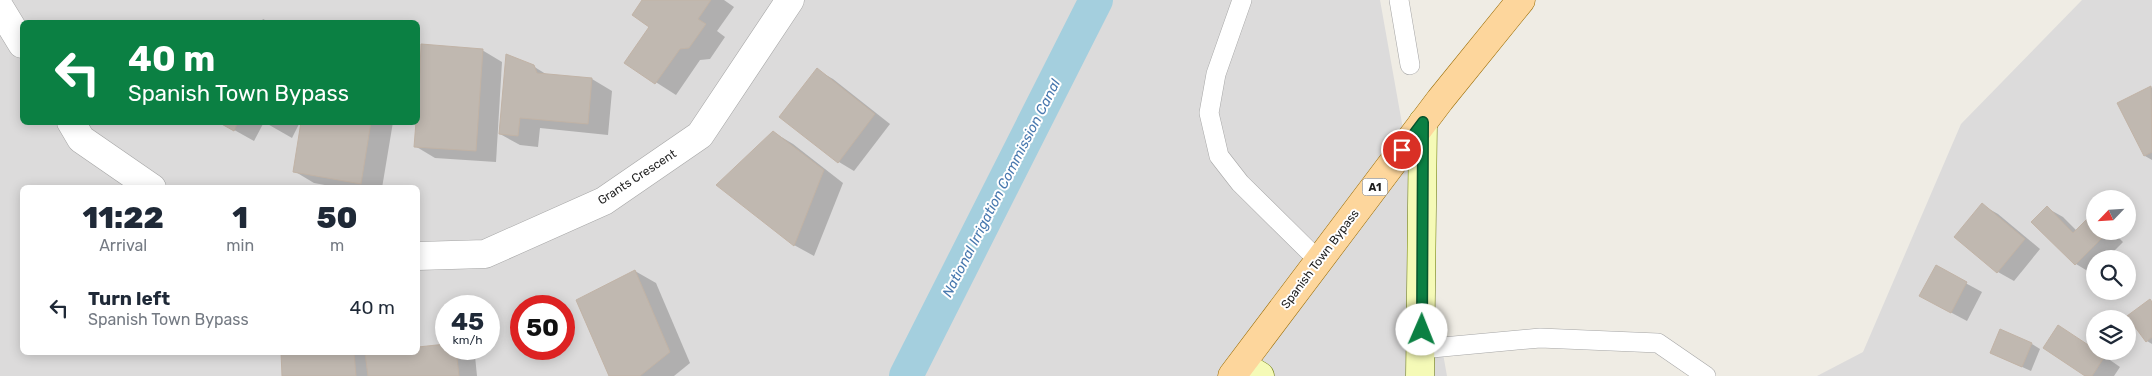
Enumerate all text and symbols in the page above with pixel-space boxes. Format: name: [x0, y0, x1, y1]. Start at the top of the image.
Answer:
text: 40 m: [128, 38, 215, 80]
icon: left: [45, 40, 110, 105]
water label: National Irrigation Commission Canal: [939, 76, 1064, 300]
text: Spanish Town Bypass: [128, 80, 349, 107]
pin: [1381, 129, 1423, 171]
icon: arrive: [1388, 136, 1416, 164]
street label: Grants Crescent: [595, 146, 679, 208]
road number: A1: [1362, 178, 1388, 196]
north arrow: [2086, 190, 2136, 240]
map controls: [2086, 190, 2136, 360]
text: 11:22: [82, 200, 164, 236]
text: 1: [232, 200, 248, 236]
text: 50: [317, 200, 358, 236]
street label: Spanish Town Bypass: [1278, 207, 1362, 311]
text: Arrival: [99, 236, 147, 255]
text: min: [226, 236, 254, 255]
text: m: [330, 236, 344, 255]
button: search: [2086, 250, 2136, 300]
text: Turn left: [88, 287, 170, 310]
icon: left: [45, 294, 73, 322]
speed limit sign: 50: [510, 295, 575, 360]
text: 40 m: [350, 296, 395, 319]
position arrow: [1395, 303, 1447, 355]
text: 45: [451, 307, 484, 336]
text: Spanish Town Bypass: [88, 310, 249, 329]
button: layers: [2086, 310, 2136, 360]
text: km/h: [453, 333, 482, 347]

